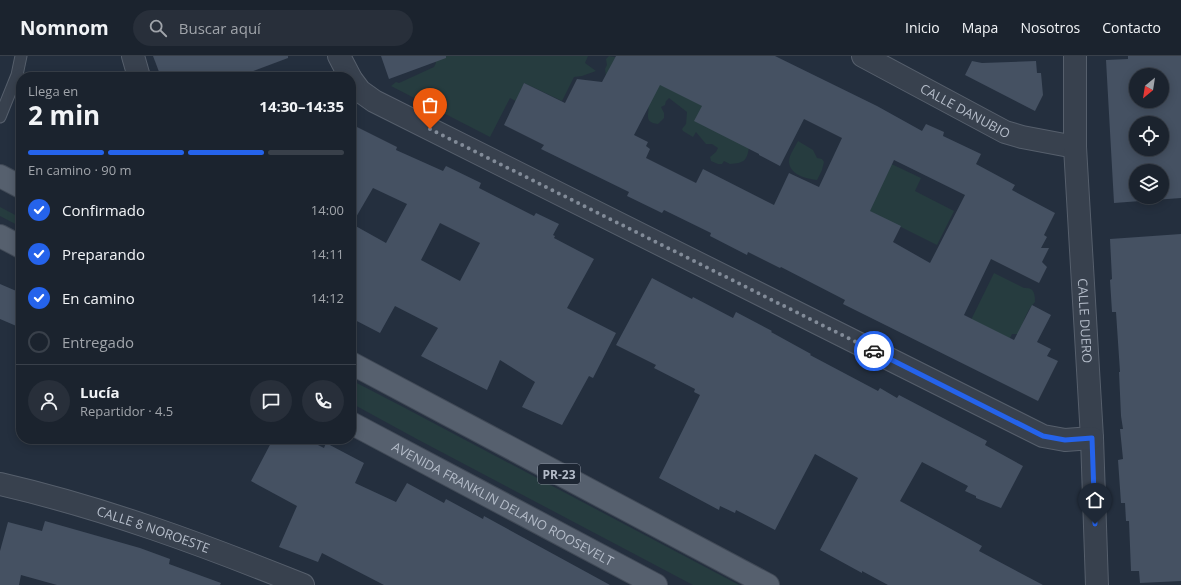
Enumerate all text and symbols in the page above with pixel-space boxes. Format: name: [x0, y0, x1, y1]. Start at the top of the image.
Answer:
search box: [133, 10, 413, 46]
text: Nomnom: [20, 15, 109, 41]
icon: search: [147, 17, 169, 39]
text: Buscar aquí: [179, 18, 261, 38]
text: Inicio: [905, 18, 940, 37]
text: Mapa: [962, 18, 998, 37]
text: Nosotros: [1020, 18, 1080, 37]
text: Contacto: [1102, 18, 1161, 37]
north arrow: [1129, 68, 1169, 108]
map controls: [1129, 68, 1169, 204]
street label: CALLE DANUBIO: [917, 79, 1014, 142]
text: Llega en: [28, 82, 78, 100]
pin: [413, 88, 447, 129]
icon: bag: [419, 94, 441, 116]
text: 14:30–14:35: [259, 96, 344, 116]
text: 2 min: [28, 97, 100, 133]
button: locate: [1129, 116, 1169, 156]
text: En camino · 90 m: [28, 161, 132, 179]
button: layers: [1129, 164, 1169, 204]
icon: check: [28, 199, 50, 221]
text: Confirmado: [62, 200, 145, 220]
text: 14:00: [311, 201, 344, 219]
icon: check: [28, 243, 50, 265]
text: Preparando: [62, 244, 145, 264]
text: 14:11: [311, 245, 344, 263]
street label: CALLE DUERO: [1074, 278, 1097, 364]
icon: check: [28, 287, 50, 309]
text: En camino: [62, 288, 135, 308]
text: 14:12: [311, 289, 344, 307]
courier: [854, 331, 894, 371]
text: Entregado: [62, 332, 134, 352]
icon: car: [863, 340, 885, 362]
button: person: [28, 380, 70, 422]
button: chat: [250, 380, 292, 422]
button: phone: [302, 380, 344, 422]
text: Lucía: [80, 382, 120, 402]
text: Repartidor · 4.5: [80, 402, 173, 420]
street label: AVENIDA FRANKLIN DELANO ROOSEVELT: [389, 437, 618, 570]
road number: PR-23: [538, 464, 580, 484]
pin: [1078, 483, 1112, 524]
icon: home: [1084, 489, 1106, 511]
street label: CALLE 8 NOROESTE: [95, 502, 212, 557]

